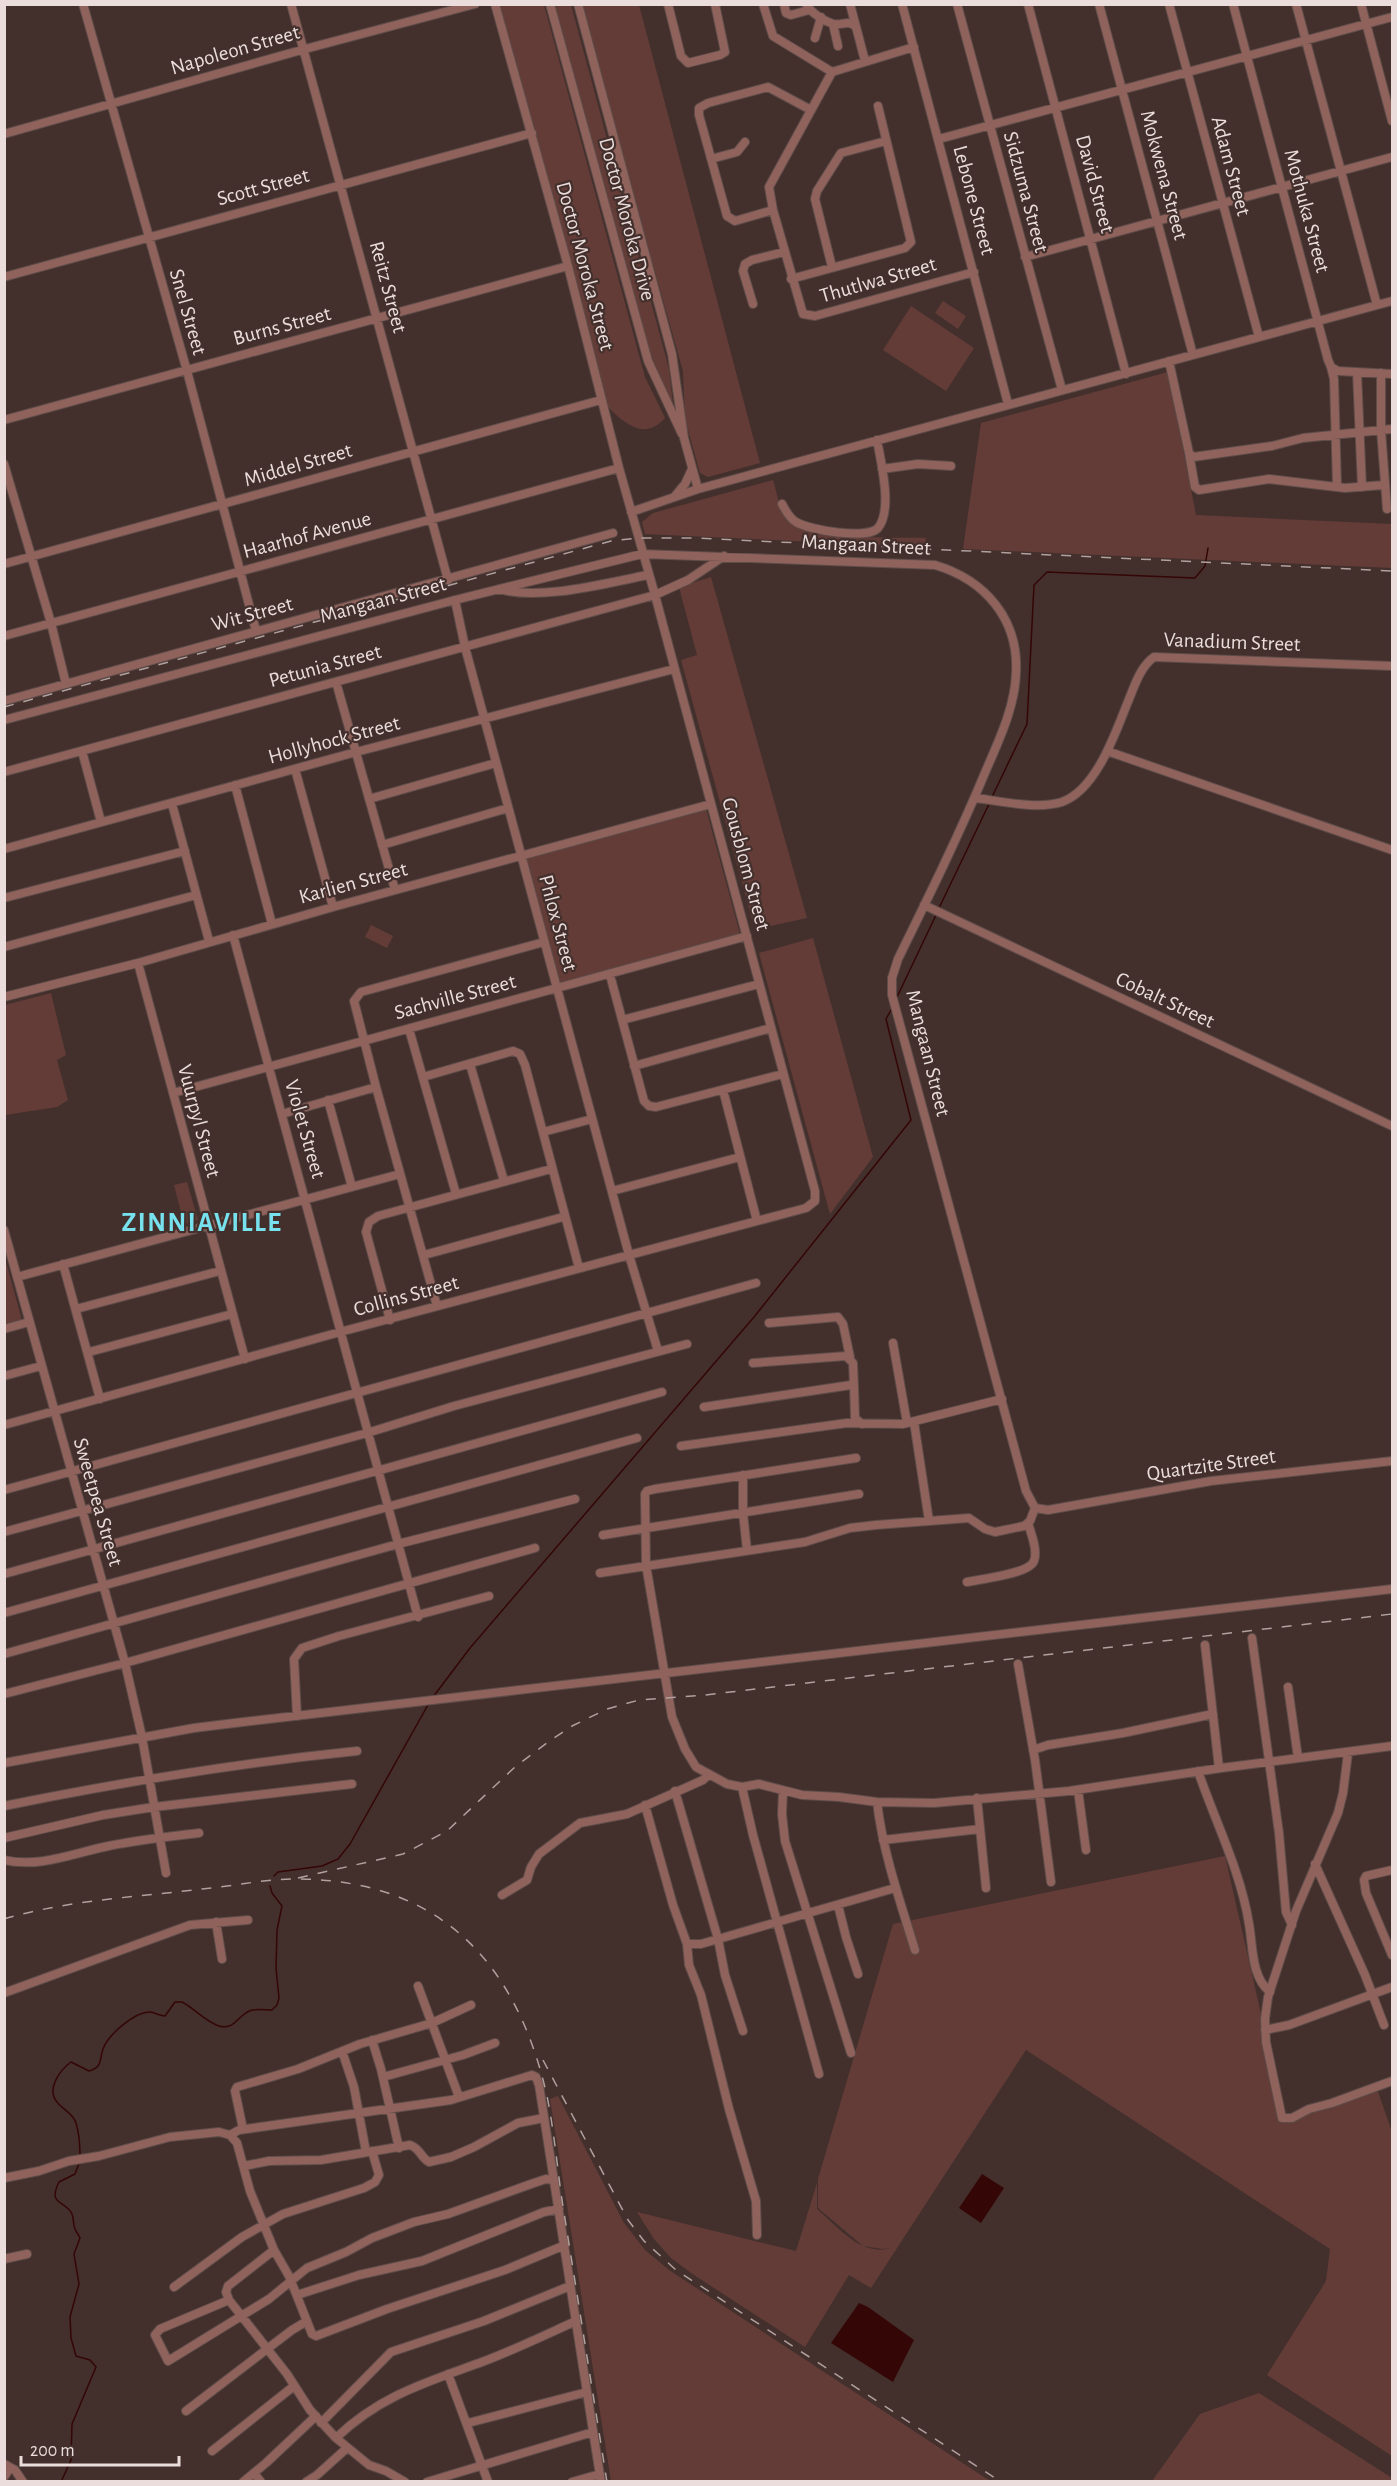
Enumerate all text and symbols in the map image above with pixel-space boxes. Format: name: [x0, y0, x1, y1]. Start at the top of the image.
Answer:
street label: Napoleon Street: [168, 21, 302, 78]
street label: Mokwena Street: [1137, 108, 1191, 242]
street label: Adam Street: [1208, 114, 1254, 218]
street label: Sidzuma Street: [1000, 129, 1052, 255]
street label: David Street: [1072, 133, 1118, 236]
street label: Doctor Moroka Drive: [595, 135, 659, 303]
street label: Lebone Street: [949, 143, 999, 257]
street label: Mothuka Street: [1280, 147, 1334, 275]
street label: Scott Street: [215, 165, 311, 209]
street label: Doctor Moroka Street: [552, 179, 618, 353]
street label: Reitz Street: [366, 239, 410, 335]
street label: Thutlwa Street: [817, 253, 939, 307]
street label: Snel Street: [166, 267, 210, 358]
street label: Burns Street: [231, 303, 333, 349]
street label: Middel Street: [242, 440, 355, 490]
street label: Haarhof Avenue: [241, 508, 373, 562]
street label: Mangaan Street: [801, 531, 932, 559]
street label: Mangaan Street: [318, 573, 449, 627]
street label: Wit Street: [209, 593, 295, 635]
street label: Vanadium Street: [1163, 629, 1301, 655]
street label: Petunia Street: [267, 641, 384, 691]
street label: Hollyhock Street: [266, 712, 402, 768]
street label: Gousblom Street: [718, 795, 774, 933]
street label: Karlien Street: [297, 858, 410, 908]
street label: Phlox Street: [535, 872, 581, 974]
street label: Cobalt Street: [1112, 968, 1218, 1032]
street label: Sachville Street: [392, 971, 518, 1023]
street label: Mangaan Street: [902, 988, 954, 1119]
street label: Vuurpyl Street: [174, 1062, 224, 1180]
street label: Violet Street: [281, 1077, 329, 1181]
district label: ZINNIAVILLE: [122, 1209, 282, 1236]
street label: Collins Street: [351, 1272, 461, 1320]
street label: Sweetpea Street: [70, 1435, 126, 1569]
street label: Quartzite Street: [1145, 1446, 1277, 1484]
scale bar: [21, 2429, 178, 2467]
text: 200 m: [30, 2442, 75, 2460]

